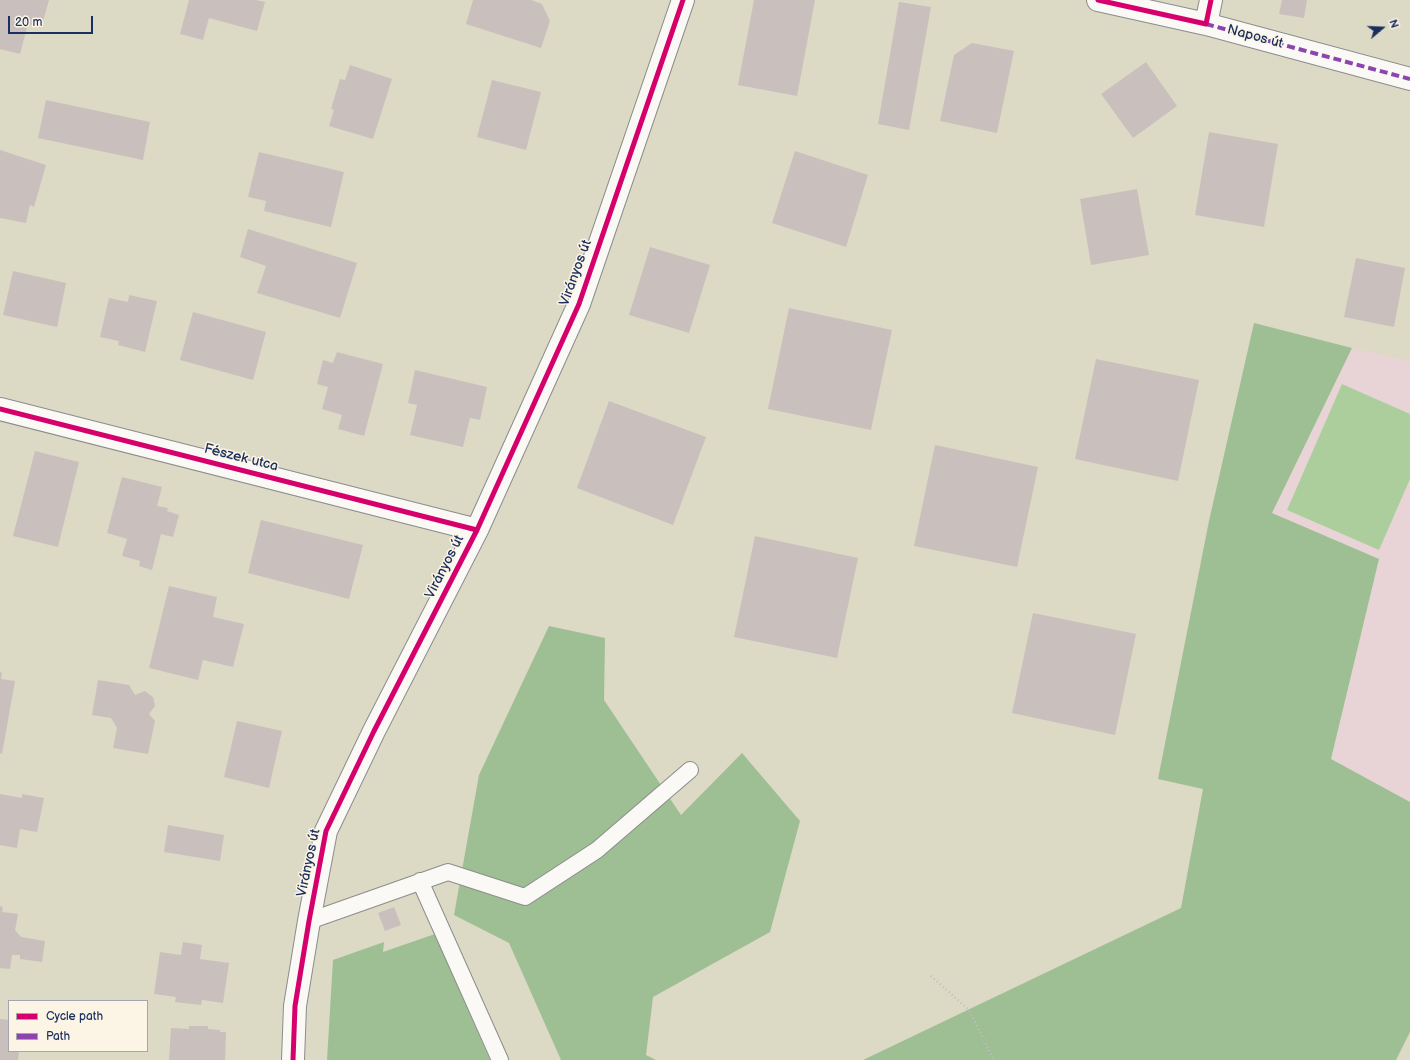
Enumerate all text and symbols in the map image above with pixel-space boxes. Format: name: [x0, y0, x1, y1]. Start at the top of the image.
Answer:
scale bar: [10, 8, 95, 34]
north arrow: [1362, 8, 1402, 48]
text: 20 m: [15, 15, 42, 30]
text: N: [1386, 18, 1401, 30]
street label: Napos út: [1225, 21, 1285, 53]
street label: Virányos út: [556, 238, 596, 308]
street label: Fészek utca: [202, 441, 280, 475]
street label: Virányos út: [422, 532, 468, 602]
street label: Virányos út: [294, 827, 324, 899]
legend: [8, 1000, 148, 1052]
text: Cycle path: [46, 1009, 103, 1024]
text: Path: [46, 1029, 70, 1044]

